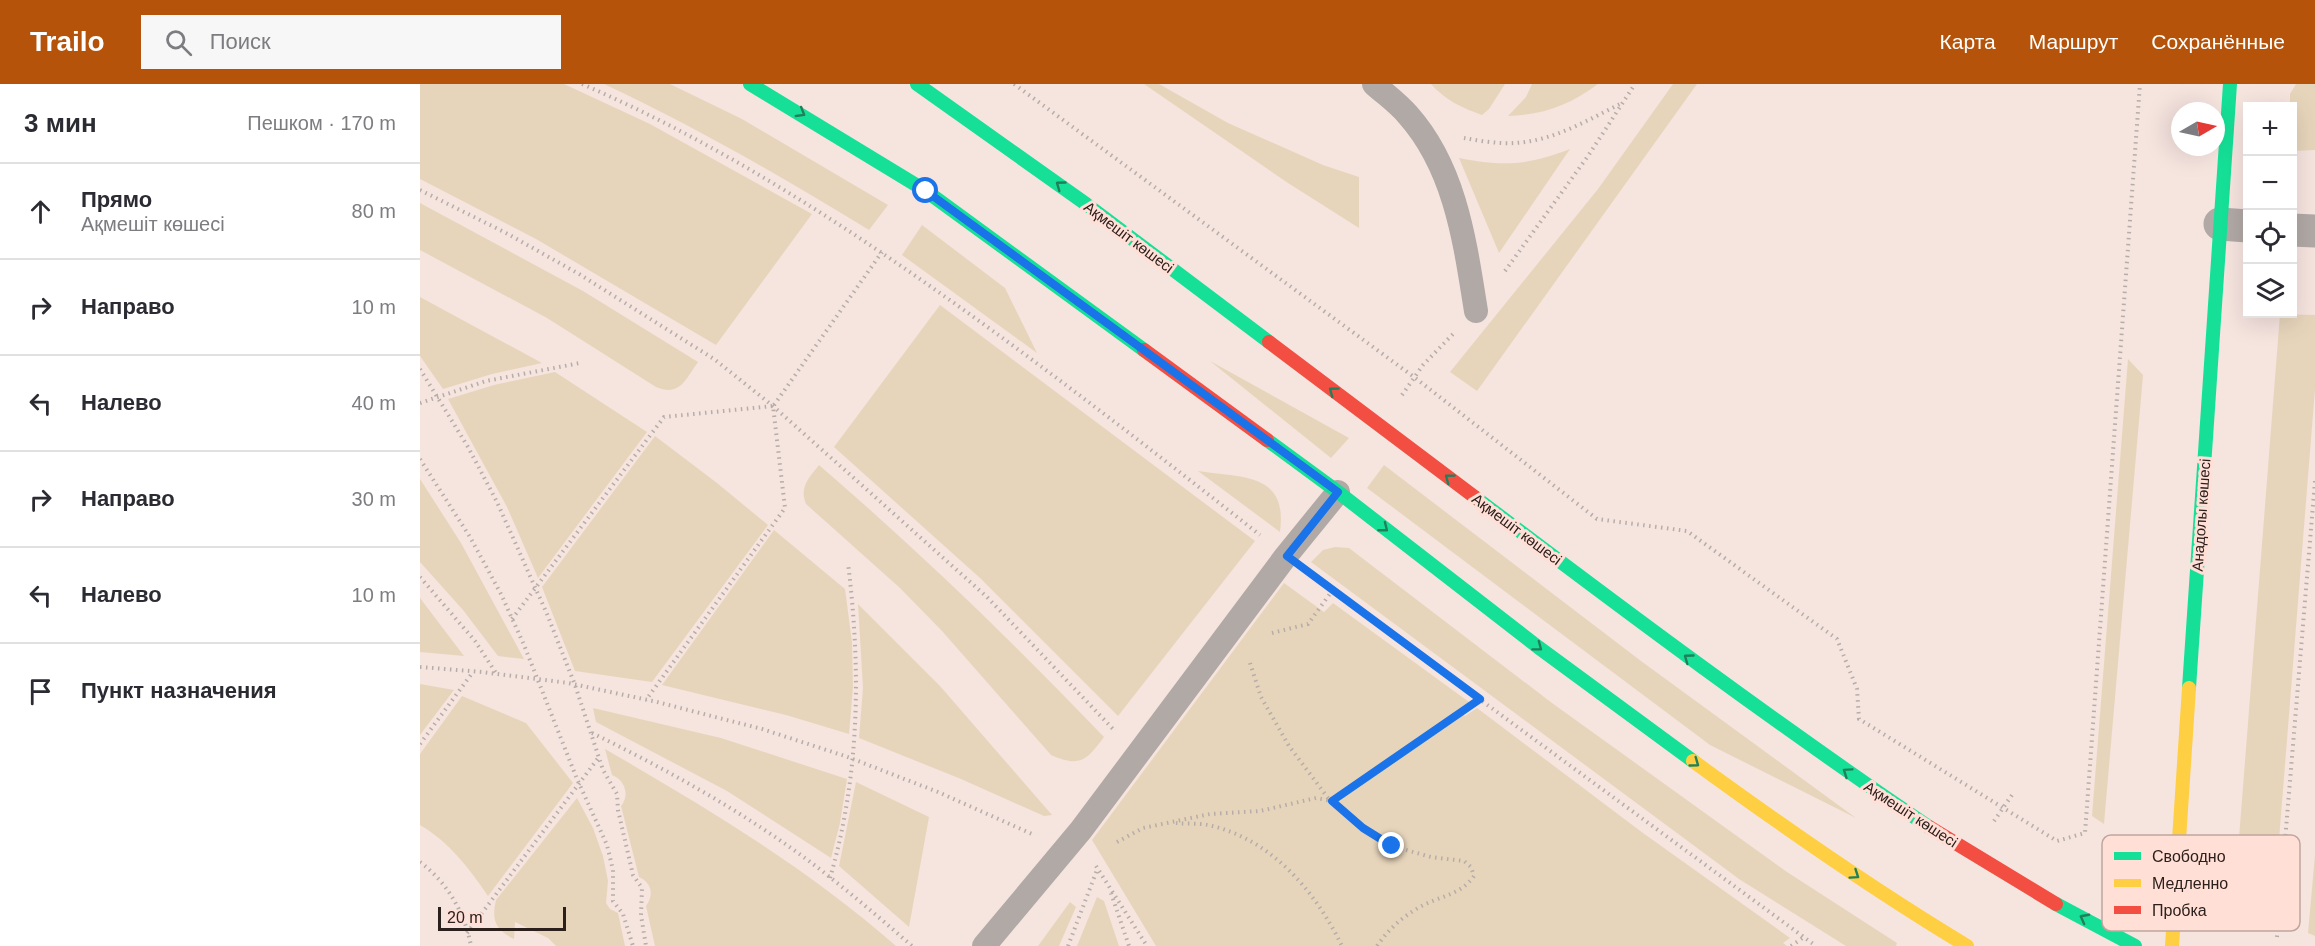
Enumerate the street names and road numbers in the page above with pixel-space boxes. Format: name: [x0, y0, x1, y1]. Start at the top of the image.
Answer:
street label: Ақмешіт көшесі: [1081, 198, 1177, 276]
street label: Анадолы көшесі: [2189, 458, 2213, 572]
street label: Ақмешіт көшесі: [1469, 490, 1565, 568]
street label: Ақмешіт көшесі: [1861, 778, 1961, 850]

